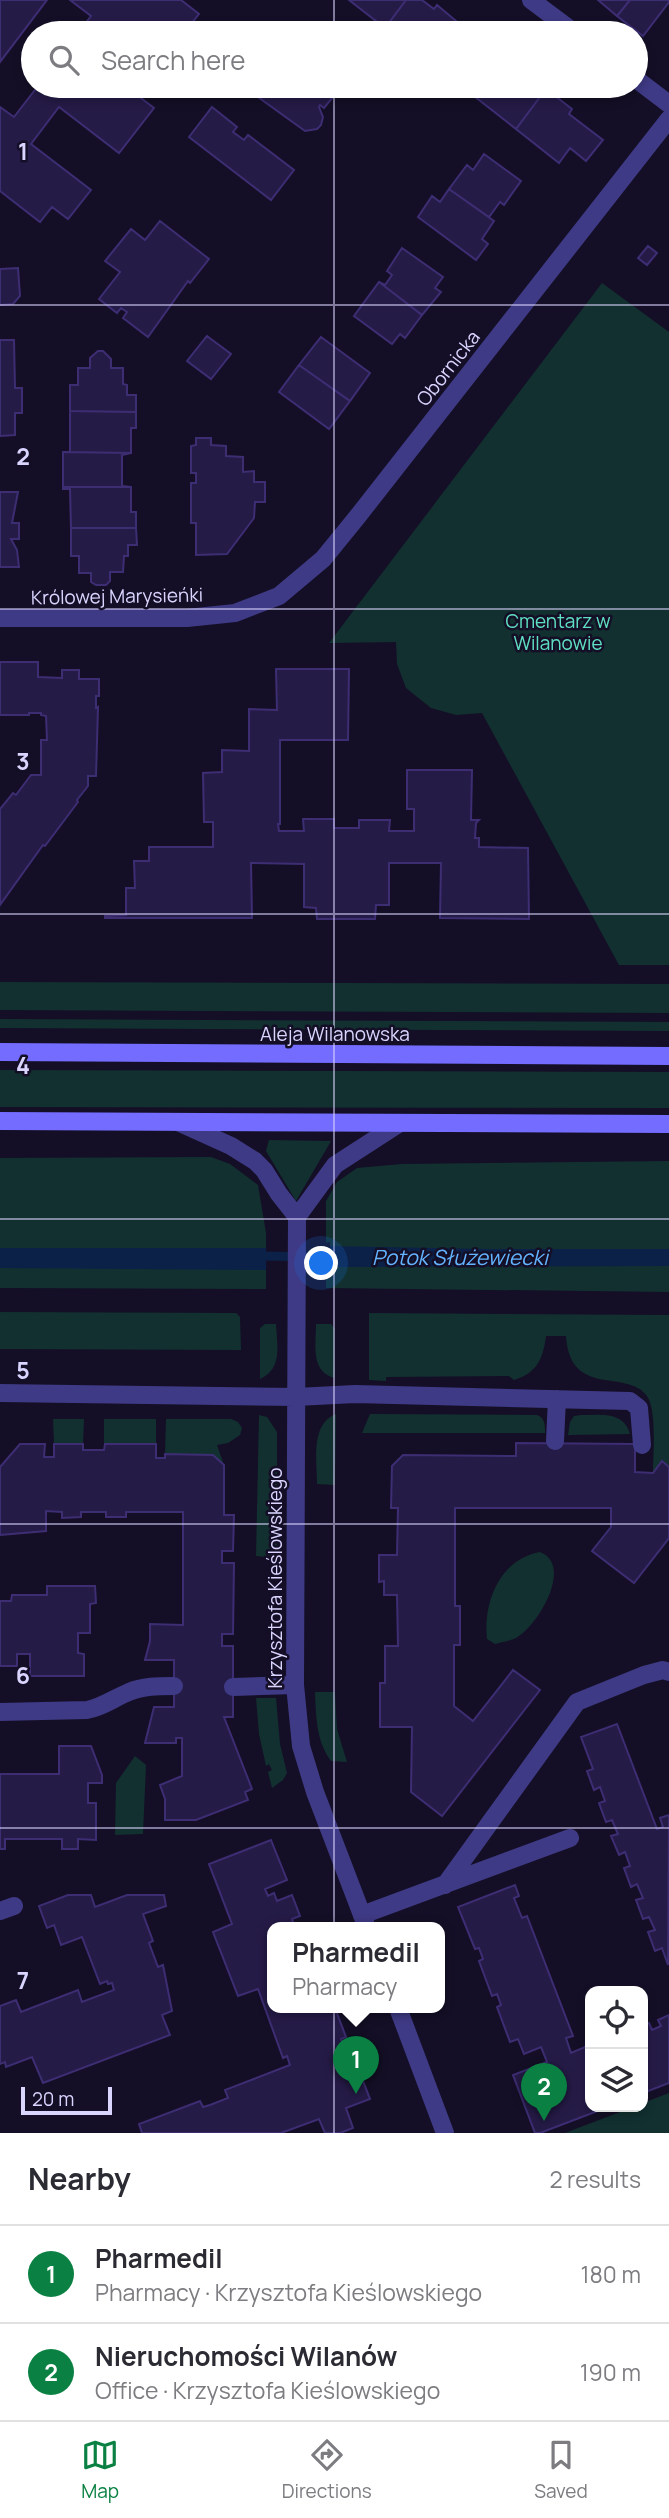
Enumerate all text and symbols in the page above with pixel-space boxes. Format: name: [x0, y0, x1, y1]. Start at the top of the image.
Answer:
search box: [21, 21, 648, 98]
icon: search: [45, 41, 83, 79]
text: Search here: [101, 42, 246, 78]
text: 1: [18, 135, 28, 167]
street label: Obornicka: [410, 325, 486, 411]
text: 2: [16, 440, 30, 472]
street label: Królowej Marysieńki: [31, 581, 203, 611]
park label: Cmentarz w Wilanowie: [505, 608, 611, 656]
text: 3: [16, 745, 30, 777]
street label: Aleja Wilanowska: [260, 1021, 410, 1047]
text: 4: [16, 1049, 30, 1081]
water label: Potok Służewiecki: [372, 1243, 551, 1271]
your location: [304, 1246, 338, 1280]
text: 5: [16, 1354, 30, 1386]
street label: Krzysztofa Kieślowskiego: [262, 1468, 288, 1688]
text: 6: [16, 1659, 30, 1691]
popup: [267, 1922, 445, 2013]
text: Pharmedil: [292, 1934, 420, 1970]
text: 7: [17, 1964, 29, 1996]
text: Pharmacy: [292, 1970, 397, 2002]
map controls: [585, 1986, 648, 2112]
button: locate: [585, 1986, 648, 2049]
pin: 1: [333, 2036, 379, 2094]
button: layers: [585, 2049, 648, 2112]
pin: 2: [521, 2063, 567, 2121]
scale bar: [21, 2084, 112, 2116]
text: 20 m: [32, 2086, 74, 2112]
text: Nearby: [28, 2158, 131, 2199]
text: 2 results: [549, 2163, 641, 2195]
text: Pharmedil: [95, 2240, 223, 2276]
text: 1: [46, 2258, 56, 2290]
text: 180 m: [581, 2258, 641, 2290]
text: Pharmacy · Krzysztofa Kieślowskiego: [95, 2276, 482, 2308]
text: Nieruchomości Wilanów: [95, 2338, 397, 2374]
text: 2: [44, 2356, 58, 2388]
text: 190 m: [580, 2356, 641, 2388]
text: Office · Krzysztofa Kieślowskiego: [95, 2374, 440, 2406]
tab: Map: [81, 2436, 119, 2504]
tab: Directions: [282, 2436, 372, 2504]
tab: Saved: [534, 2436, 588, 2504]

